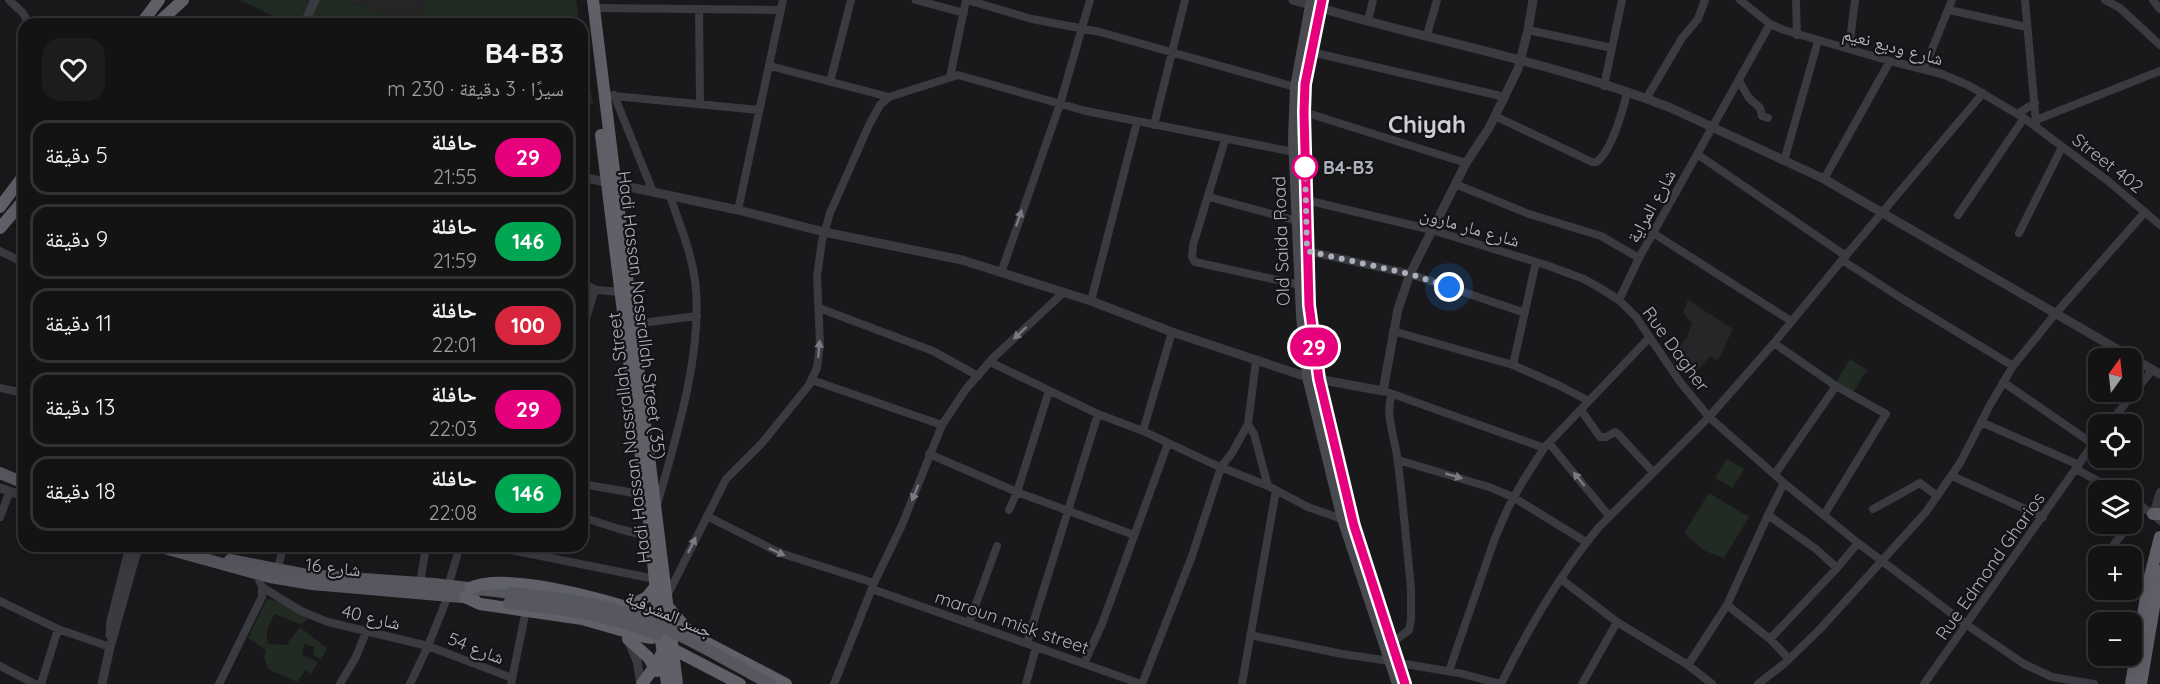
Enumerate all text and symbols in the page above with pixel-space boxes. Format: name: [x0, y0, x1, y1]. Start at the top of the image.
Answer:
street label: شارع وديع نعيم: [1840, 22, 1946, 71]
text: B4-B3: [485, 35, 564, 70]
button: heart: [42, 38, 105, 101]
text: سيرًا · 3 دقيقة · 230 m: [387, 76, 564, 101]
district label: Chiyah: [1388, 109, 1466, 139]
text: حافلة: [431, 128, 477, 156]
street label: Street 402: [2068, 128, 2148, 198]
text: 5 دقيقة: [45, 141, 108, 169]
text: 29: [516, 144, 540, 170]
marker: B4-B3: [1292, 154, 1318, 180]
place label: B4-B3: [1323, 156, 1374, 179]
text: 21:55: [433, 164, 477, 189]
street label: شارع المراية: [1621, 165, 1681, 247]
street label: Hadi Hassan Nassrallah Street (35): [614, 170, 670, 460]
street label: Old Saida Road: [1267, 176, 1295, 306]
street label: شارع مار مارون: [1418, 202, 1522, 252]
one-way arrow: [1015, 209, 1025, 227]
text: حافلة: [431, 212, 477, 240]
text: 9 دقيقة: [45, 225, 108, 253]
text: 146: [512, 228, 544, 254]
text: 21:59: [433, 248, 477, 273]
your location: [1434, 272, 1464, 302]
text: حافلة: [431, 296, 477, 324]
street label: Rue Dagher: [1637, 302, 1715, 396]
text: 11 دقيقة: [45, 309, 112, 337]
street label: Hadi Hassan Nassrallah Street: [603, 311, 655, 565]
text: 100: [511, 312, 545, 338]
one-way arrow: [1013, 326, 1028, 339]
line badge: 29: [1287, 328, 1341, 366]
text: 22:01: [432, 332, 477, 357]
text: 29: [1302, 334, 1326, 360]
one-way arrow: [814, 340, 824, 359]
north arrow: [2088, 348, 2142, 402]
map controls: [2088, 348, 2142, 666]
text: حافلة: [431, 380, 477, 408]
text: 13 دقيقة: [45, 393, 115, 421]
text: 29: [516, 396, 540, 422]
button: locate: [2088, 414, 2142, 468]
text: 22:03: [429, 416, 477, 441]
text: حافلة: [431, 464, 477, 492]
one-way arrow: [1445, 472, 1463, 481]
one-way arrow: [1573, 472, 1586, 487]
text: 18 دقيقة: [45, 477, 116, 505]
text: 146: [512, 480, 544, 506]
button: layers: [2088, 480, 2142, 534]
one-way arrow: [909, 485, 919, 503]
street label: Rue Edmond Gharios: [1930, 488, 2050, 644]
text: 22:08: [428, 500, 477, 525]
one-way arrow: [688, 536, 697, 553]
button: +: [2088, 546, 2142, 600]
one-way arrow: [769, 547, 786, 556]
street label: شارع 16: [304, 553, 362, 581]
street label: جسر المشرفية: [622, 585, 716, 643]
street label: maroun misk street: [932, 585, 1092, 659]
street label: شارع 40: [340, 599, 402, 635]
button: −: [2088, 612, 2142, 666]
street label: شارع 54: [445, 627, 507, 669]

